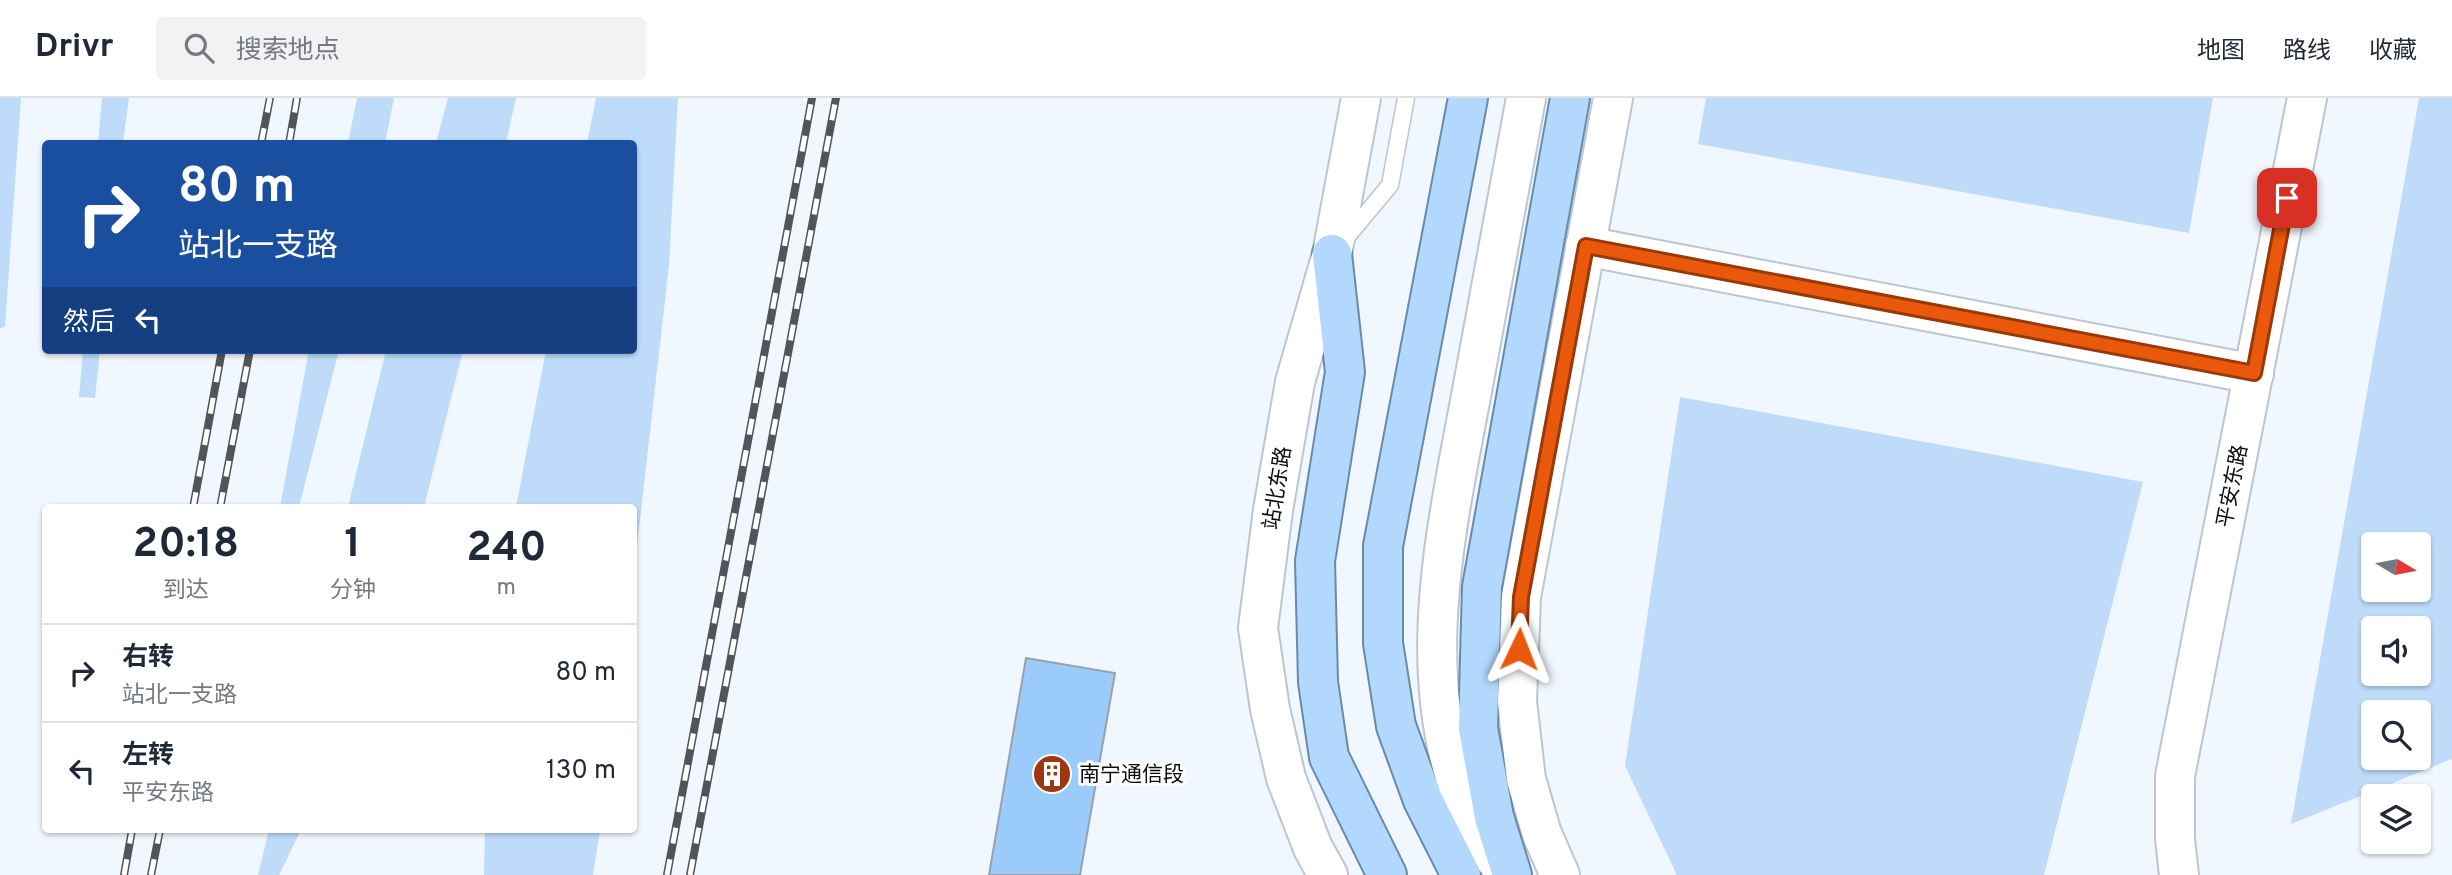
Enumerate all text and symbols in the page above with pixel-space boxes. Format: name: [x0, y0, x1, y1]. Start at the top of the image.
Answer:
search box: [156, 17, 646, 80]
text: Drivr: [35, 27, 114, 69]
icon: search: [180, 29, 218, 67]
text: 搜索地点: [236, 35, 340, 68]
text: 地图: [2197, 37, 2245, 67]
text: 路线: [2283, 37, 2331, 67]
text: 收藏: [2369, 37, 2417, 67]
text: 80 m: [178, 158, 295, 220]
icon: right: [63, 168, 154, 259]
pin: [2257, 168, 2317, 228]
icon: arrive: [2268, 179, 2306, 217]
text: 站北一支路: [178, 228, 338, 268]
icon: left: [129, 301, 167, 339]
text: 然后: [63, 307, 115, 340]
street label: 平安东路: [2212, 442, 2255, 530]
street label: 站北东路: [1259, 445, 1298, 532]
text: 20:18: [132, 519, 239, 572]
text: 1: [344, 519, 361, 572]
text: 240: [466, 523, 547, 576]
north arrow: [2361, 532, 2431, 602]
map controls: [2361, 532, 2431, 854]
text: m: [497, 574, 516, 603]
text: 到达: [163, 577, 209, 606]
text: 分钟: [330, 577, 376, 606]
position arrow: [1482, 612, 1556, 686]
button: sound: [2361, 616, 2431, 686]
text: 右转: [122, 642, 174, 675]
icon: right: [63, 654, 101, 692]
text: 80 m: [556, 657, 616, 690]
text: 站北一支路: [122, 682, 237, 711]
button: search: [2361, 700, 2431, 770]
text: 左转: [122, 740, 174, 773]
icon: left: [63, 752, 101, 790]
building icon: 南宁通信段: [1031, 753, 1073, 795]
text: 130 m: [546, 755, 616, 788]
place label: 南宁通信段: [1079, 762, 1184, 789]
text: 平安东路: [122, 780, 214, 809]
button: layers: [2361, 784, 2431, 854]

